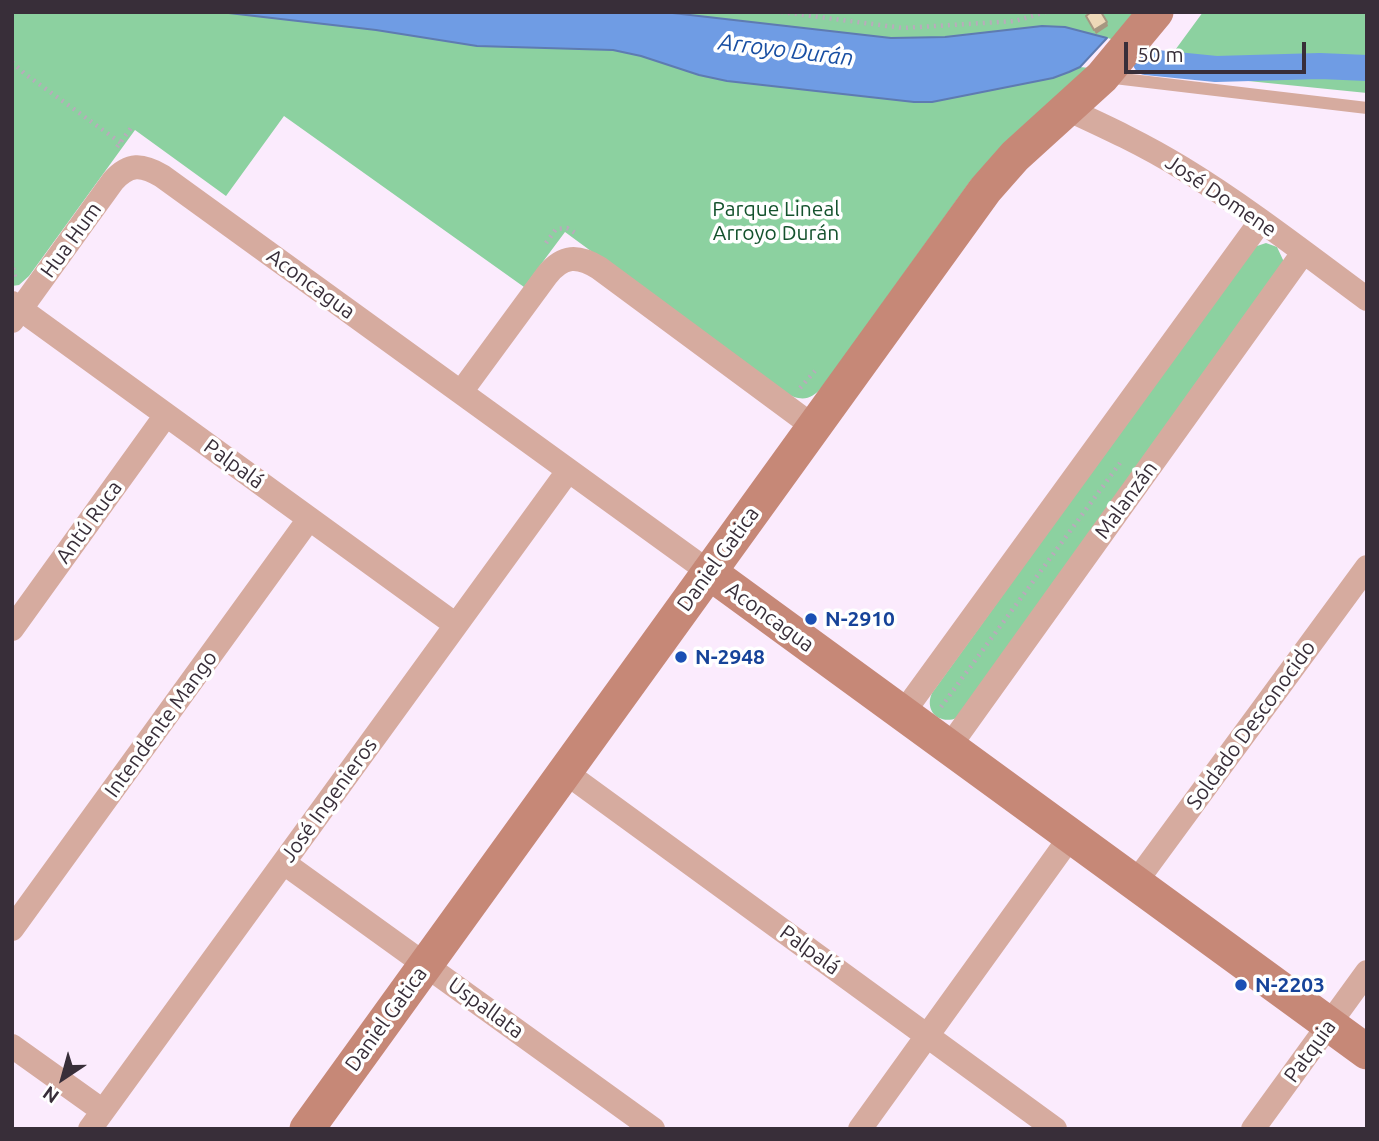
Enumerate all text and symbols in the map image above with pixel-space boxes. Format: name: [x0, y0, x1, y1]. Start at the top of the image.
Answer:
water label: Arroyo Durán: [717, 28, 855, 72]
scale bar: [1127, 28, 1309, 72]
text: 50 m: [1137, 42, 1184, 66]
street label: José Domene: [1161, 150, 1281, 242]
park label: Parque Lineal Arroyo Durán: [712, 196, 840, 246]
street label: Hua Hum: [35, 197, 107, 283]
street label: Aconcagua: [262, 244, 360, 324]
street label: Palpalá: [199, 434, 269, 494]
street label: Malanzán: [1089, 456, 1163, 544]
street label: Antú Ruca: [51, 476, 127, 568]
street label: Daniel Gatica: [672, 502, 764, 616]
street label: Aconcagua: [721, 577, 819, 657]
place label: N-2910: [825, 606, 895, 632]
marker: N-2910: [803, 611, 819, 627]
street label: Soldado Desconocido: [1181, 636, 1321, 814]
place label: N-2948: [695, 644, 765, 670]
street label: Intendente Mango: [99, 646, 223, 802]
marker: N-2948: [673, 649, 689, 665]
street label: José Ingenieros: [276, 733, 382, 867]
street label: Palpalá: [775, 920, 845, 980]
street label: Daniel Gatica: [340, 962, 432, 1076]
street label: Uspallata: [443, 972, 529, 1044]
place label: N-2203: [1255, 972, 1325, 998]
marker: N-2203: [1233, 977, 1249, 993]
street label: Patquia: [1279, 1015, 1341, 1087]
north arrow: [28, 1043, 98, 1113]
text: N: [38, 1082, 63, 1108]

